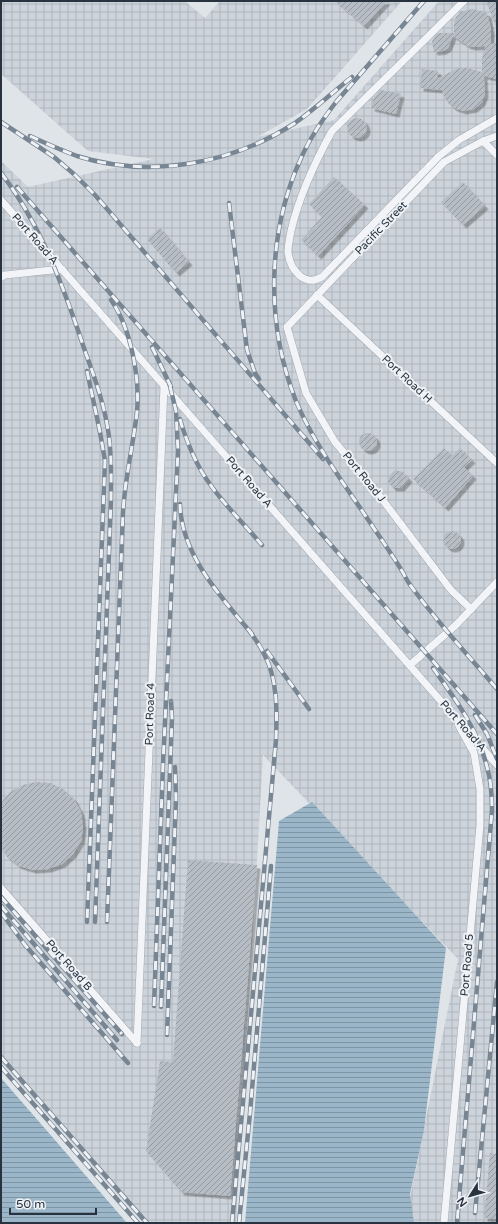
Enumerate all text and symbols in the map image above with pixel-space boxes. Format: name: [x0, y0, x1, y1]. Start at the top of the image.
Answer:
street label: Pacific Street: [352, 199, 410, 257]
street label: Port Road A: [9, 211, 61, 267]
street label: Port Road H: [379, 352, 435, 406]
street label: Port Road J: [340, 449, 388, 505]
street label: Port Road A: [223, 454, 275, 510]
street label: Port Road 4: [142, 682, 158, 746]
street label: Port Road A: [437, 698, 489, 754]
street label: Port Road 5: [458, 933, 476, 997]
street label: Port Road B: [43, 937, 95, 993]
north arrow: [450, 1176, 490, 1216]
scale bar: [10, 1190, 96, 1216]
text: N: [455, 1194, 470, 1209]
text: 50 m: [16, 1197, 45, 1211]

